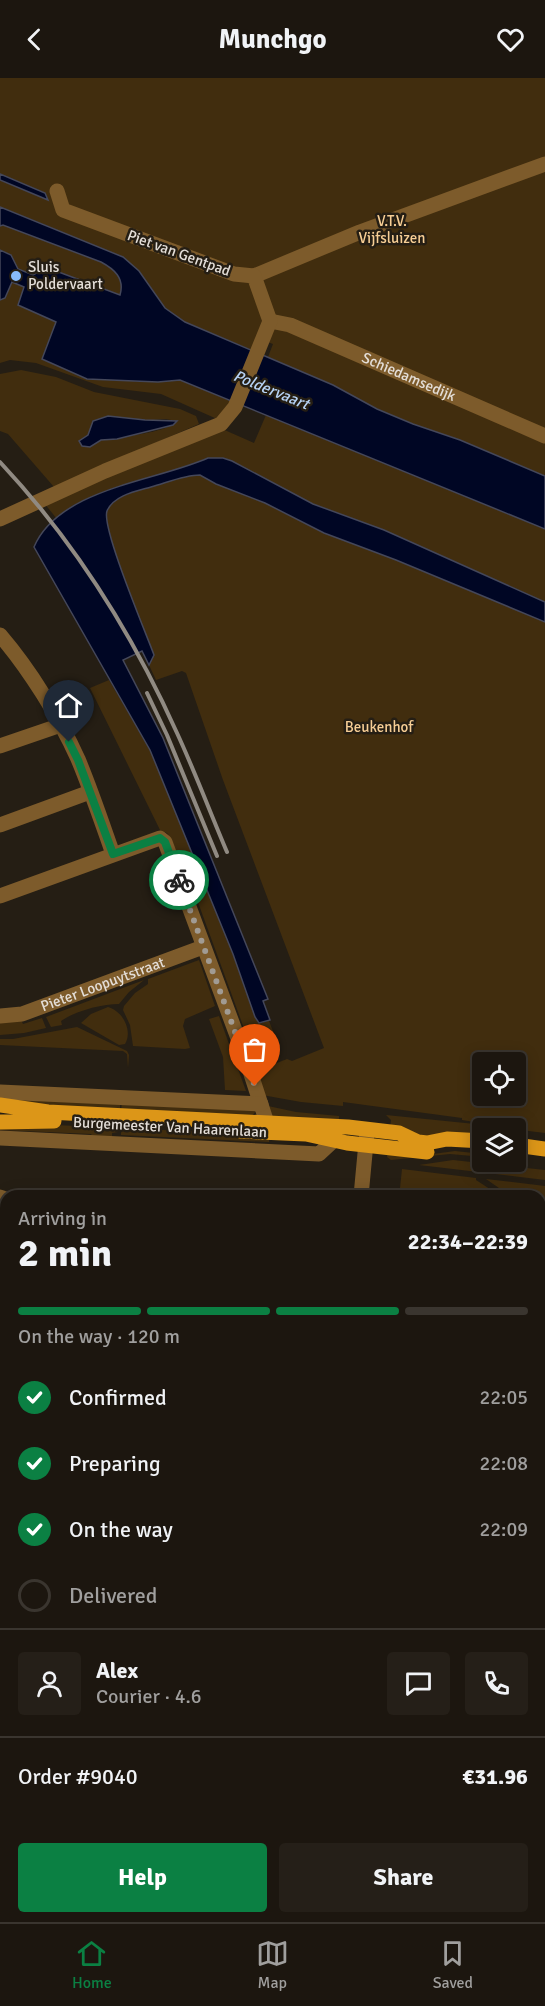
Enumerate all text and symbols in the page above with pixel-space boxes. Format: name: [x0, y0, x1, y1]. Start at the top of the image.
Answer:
icon: back: [18, 23, 51, 56]
text: Munchgo: [218, 23, 327, 56]
icon: heart: [494, 23, 527, 56]
park label: V.T.V. Vijfsluizen: [359, 212, 425, 247]
street label: Piet van Gentpad: [125, 226, 233, 280]
place label: Sluis Poldervaart: [28, 258, 103, 293]
marker: Sluis Poldervaart: [9, 269, 23, 283]
street label: Schiedamsedijk: [359, 348, 459, 405]
water label: Poldervaart: [230, 366, 314, 415]
pin: [43, 680, 94, 742]
icon: home: [52, 689, 85, 722]
park label: Beukenhof: [345, 718, 414, 736]
courier: [149, 850, 209, 910]
icon: bike: [163, 864, 196, 897]
street label: Pieter Loopuytstraat: [38, 953, 167, 1015]
pin: [229, 1024, 280, 1086]
icon: bag: [238, 1033, 271, 1066]
map controls: [472, 1052, 526, 1172]
button: locate: [472, 1052, 526, 1106]
street label: Burgemeester Van Haarenlaan: [73, 1113, 267, 1141]
button: layers: [472, 1118, 526, 1172]
text: Arriving in: [18, 1206, 107, 1231]
text: 22:34–22:39: [408, 1228, 528, 1255]
text: 2 min: [18, 1229, 112, 1277]
text: On the way · 120 m: [18, 1324, 180, 1349]
icon: check: [18, 1381, 51, 1414]
text: Confirmed: [69, 1384, 167, 1411]
text: 22:05: [479, 1385, 528, 1410]
icon: check: [18, 1447, 51, 1480]
text: Preparing: [69, 1450, 161, 1477]
text: 22:08: [479, 1451, 528, 1476]
icon: check: [18, 1513, 51, 1546]
text: On the way: [69, 1516, 173, 1543]
text: 22:09: [479, 1517, 528, 1542]
text: Delivered: [69, 1582, 157, 1609]
button: person: [18, 1652, 81, 1715]
button: chat: [387, 1652, 450, 1715]
button: phone: [465, 1652, 528, 1715]
text: Alex: [96, 1657, 138, 1684]
text: Courier · 4.6: [96, 1684, 202, 1709]
text: Order #9040: [18, 1763, 138, 1790]
text: €31.96: [462, 1763, 528, 1790]
button: Help: [18, 1843, 267, 1912]
button: Share: [279, 1843, 528, 1912]
tab: Home: [72, 1937, 112, 1993]
tab: Map: [256, 1937, 289, 1993]
tab: Saved: [433, 1937, 473, 1993]

